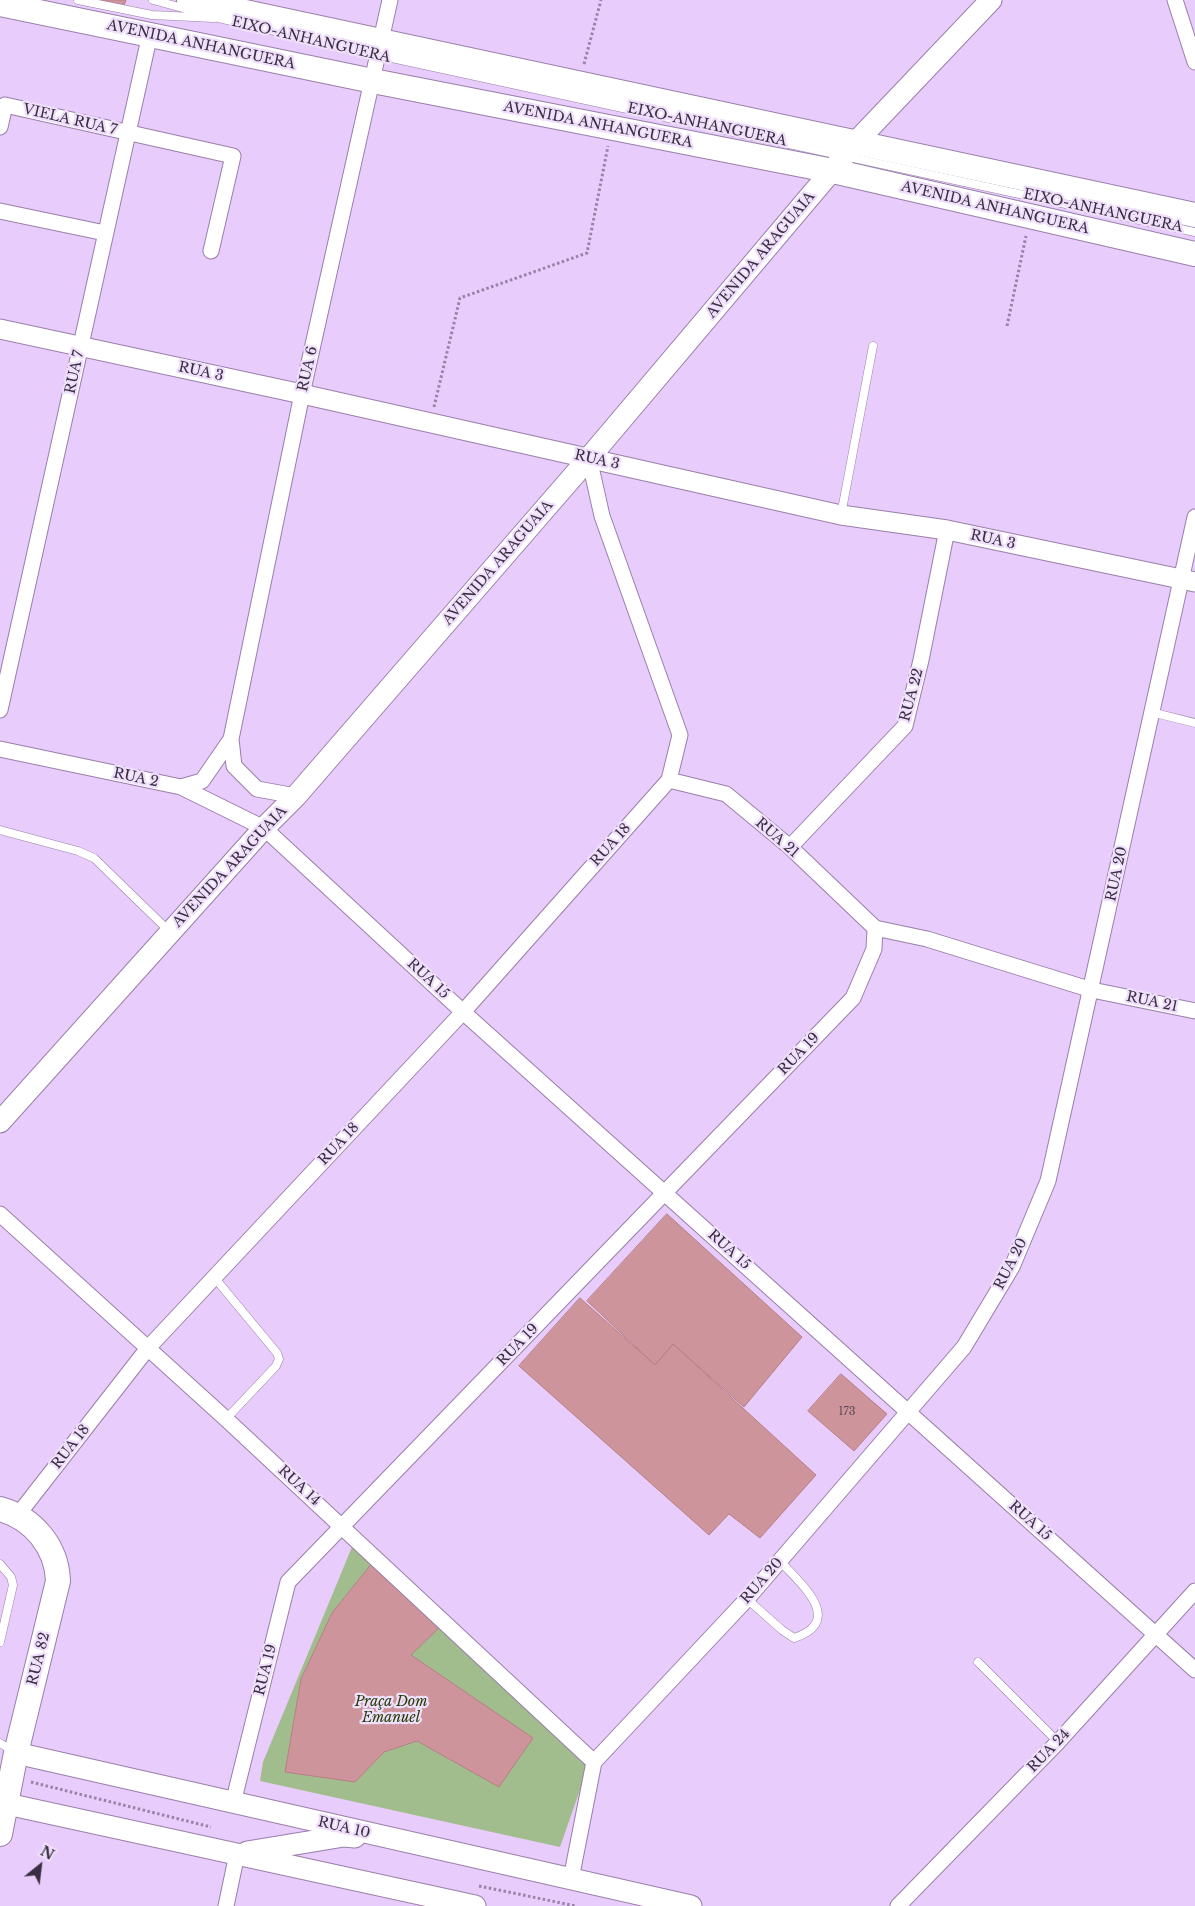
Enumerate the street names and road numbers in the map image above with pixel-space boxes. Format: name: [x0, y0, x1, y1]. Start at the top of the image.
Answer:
street label: EIXO-ANHANGUERA: [230, 14, 392, 66]
street label: AVENIDA ANHANGUERA: [105, 17, 297, 73]
street label: AVENIDA ANHANGUERA: [502, 98, 694, 152]
street label: EIXO-ANHANGUERA: [626, 100, 788, 150]
street label: VIELA RUA 7: [21, 101, 119, 139]
street label: AVENIDA ANHANGUERA: [900, 178, 1090, 238]
street label: EIXO-ANHANGUERA: [1022, 186, 1184, 236]
street label: AVENIDA ARAGUAIA: [703, 188, 819, 322]
street label: RUA 6: [295, 345, 321, 393]
street label: RUA 7: [62, 349, 88, 395]
street label: RUA 3: [177, 359, 225, 385]
street label: RUA 3: [573, 447, 621, 473]
street label: AVENIDA ARAGUAIA: [439, 497, 557, 629]
street label: RUA 3: [969, 527, 1017, 553]
street label: RUA 22: [897, 667, 927, 723]
street label: RUA 2: [112, 765, 160, 791]
street label: AVENIDA ARAGUAIA: [169, 803, 291, 931]
street label: RUA 21: [752, 815, 802, 861]
street label: RUA 18: [587, 820, 635, 870]
street label: RUA 20: [1103, 845, 1131, 903]
street label: RUA 15: [404, 955, 452, 1003]
street label: RUA 21: [1125, 988, 1179, 1016]
street label: RUA 19: [775, 1029, 823, 1079]
street label: RUA 18: [315, 1119, 363, 1169]
street label: RUA 15: [704, 1227, 754, 1273]
street label: RUA 20: [991, 1235, 1031, 1293]
street label: RUA 19: [494, 1320, 542, 1370]
street label: RUA 18: [48, 1421, 94, 1473]
street label: RUA 14: [274, 1462, 324, 1510]
street label: RUA 15: [1005, 1498, 1055, 1544]
street label: RUA 20: [737, 1554, 787, 1608]
street label: RUA 82: [24, 1631, 54, 1687]
street label: RUA 19: [252, 1643, 280, 1697]
street label: RUA 24: [1024, 1726, 1074, 1776]
street label: RUA 10: [316, 1814, 372, 1842]

